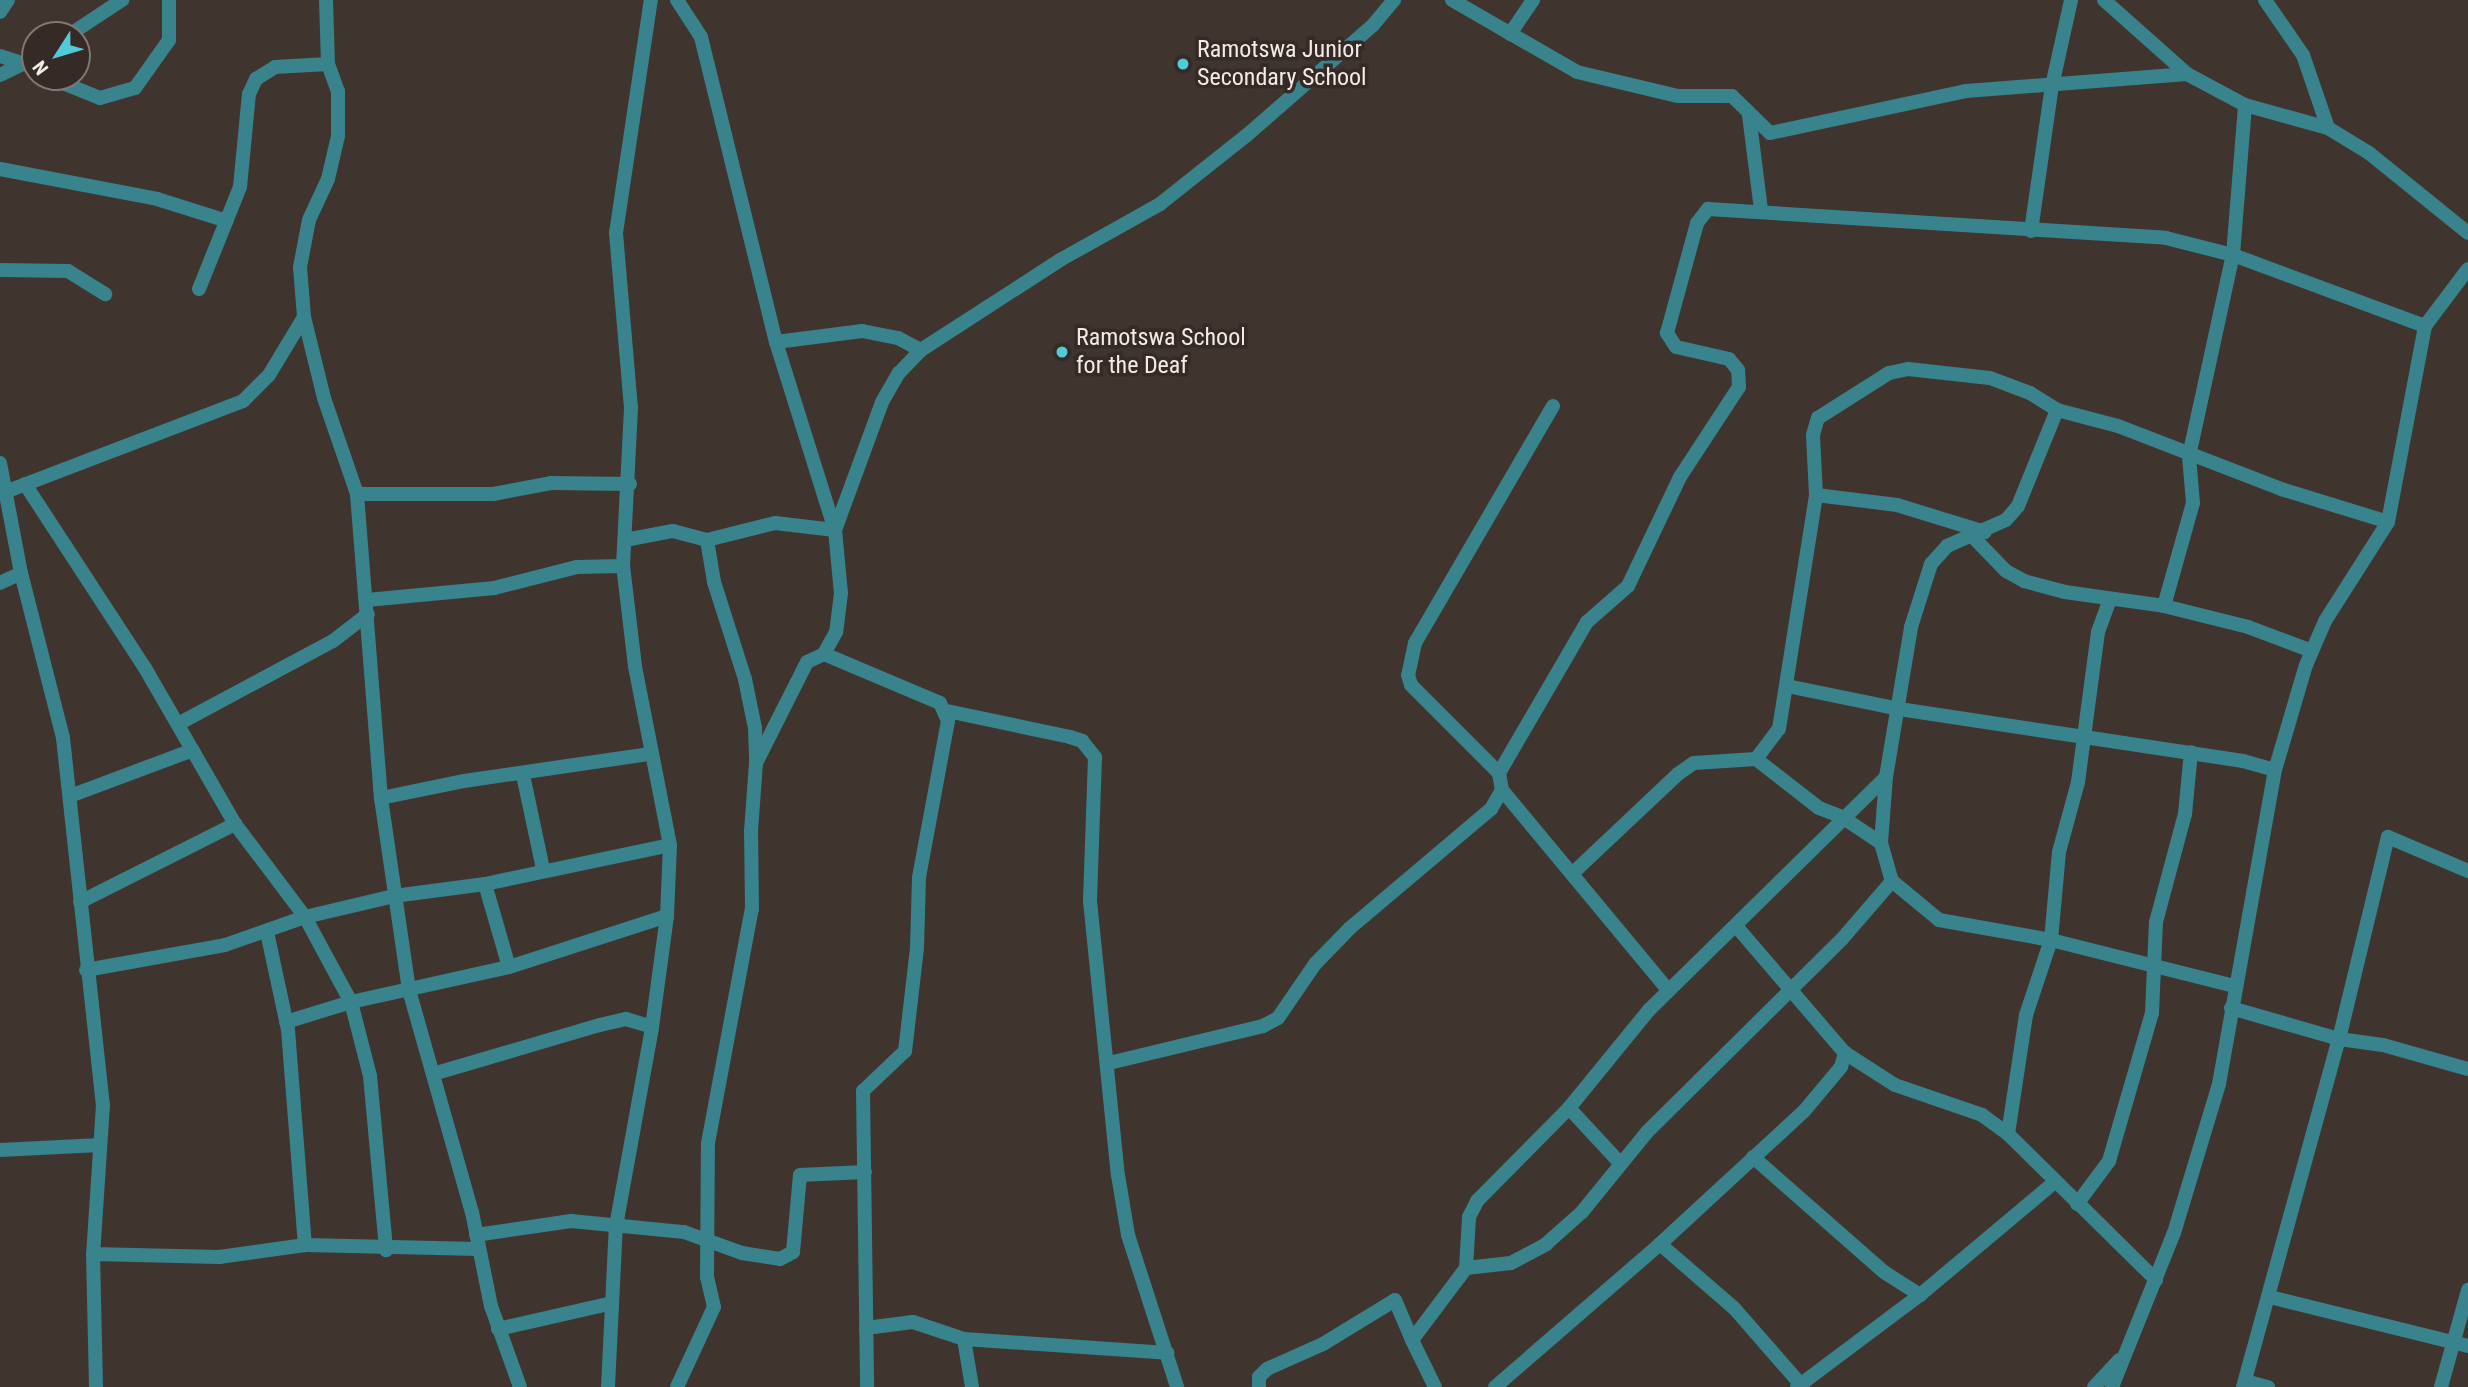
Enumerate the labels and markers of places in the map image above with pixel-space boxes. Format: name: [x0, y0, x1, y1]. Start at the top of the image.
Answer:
place label: Ramotswa Junior Secondary School: [1197, 36, 1367, 92]
marker: Ramotswa Junior Secondary School: [1175, 56, 1191, 72]
place label: Ramotswa School for the Deaf: [1076, 324, 1246, 380]
marker: Ramotswa School for the Deaf: [1054, 344, 1070, 360]

